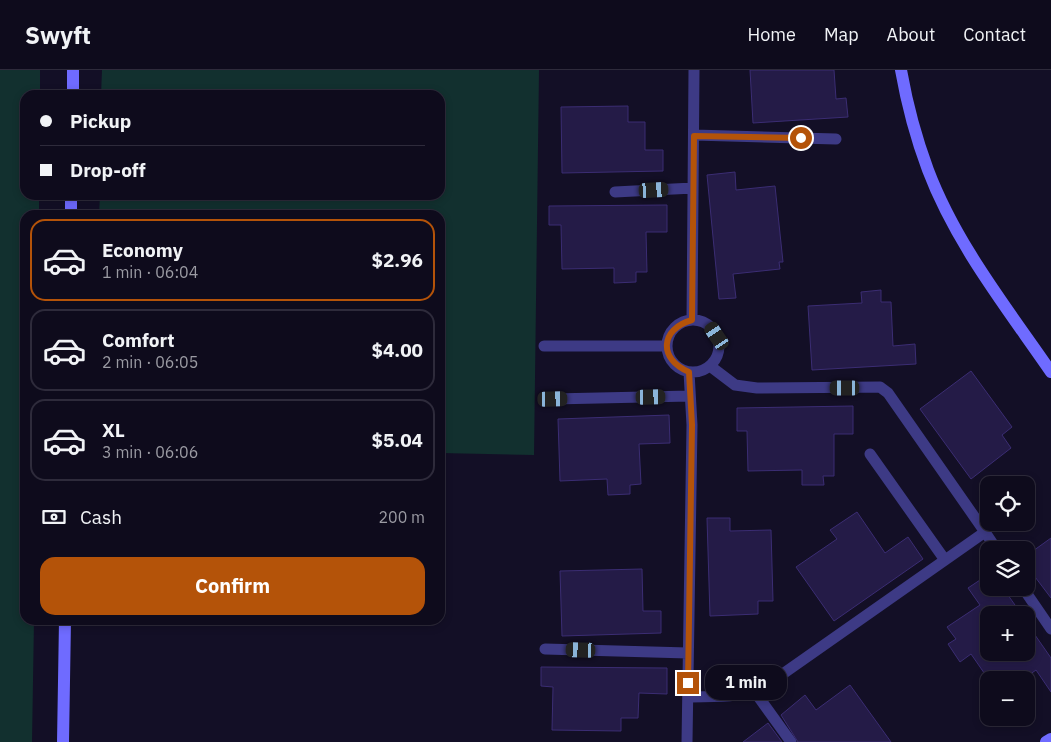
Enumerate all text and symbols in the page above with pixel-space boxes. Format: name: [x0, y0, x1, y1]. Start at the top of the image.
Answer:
text: Swyft: [25, 19, 91, 51]
text: Home: [748, 23, 796, 46]
text: Map: [824, 23, 859, 46]
text: About: [887, 23, 935, 46]
text: Contact: [963, 23, 1026, 46]
text: Pickup: [70, 109, 131, 133]
route start: [790, 127, 812, 149]
text: Drop-off: [70, 158, 146, 182]
car: [638, 182, 669, 198]
icon: car: [42, 238, 87, 283]
text: Economy: [102, 238, 183, 262]
text: $2.96: [371, 248, 423, 272]
text: 1 min · 06:04: [102, 262, 198, 282]
car: [702, 319, 731, 353]
icon: car: [42, 328, 87, 373]
text: Comfort: [102, 328, 175, 352]
text: $4.00: [371, 338, 423, 362]
text: 2 min · 06:05: [102, 352, 198, 372]
car: [830, 381, 860, 396]
car: [635, 389, 666, 405]
car: [537, 391, 568, 407]
icon: car: [42, 418, 87, 463]
text: XL: [102, 418, 125, 442]
text: $5.04: [371, 428, 423, 452]
text: 3 min · 06:06: [102, 442, 198, 462]
map controls: [980, 476, 1035, 726]
button: locate: [980, 476, 1035, 531]
icon: cash: [40, 503, 68, 531]
text: Cash: [80, 505, 122, 529]
text: 200 m: [378, 507, 425, 527]
button: layers: [980, 541, 1035, 596]
button: Confirm: [40, 557, 425, 615]
button: +: [980, 606, 1035, 661]
car: [565, 642, 596, 658]
callout: 1 min: [706, 666, 788, 700]
button: −: [980, 671, 1035, 726]
route end: [677, 672, 699, 694]
text: 1 min: [725, 672, 767, 692]

